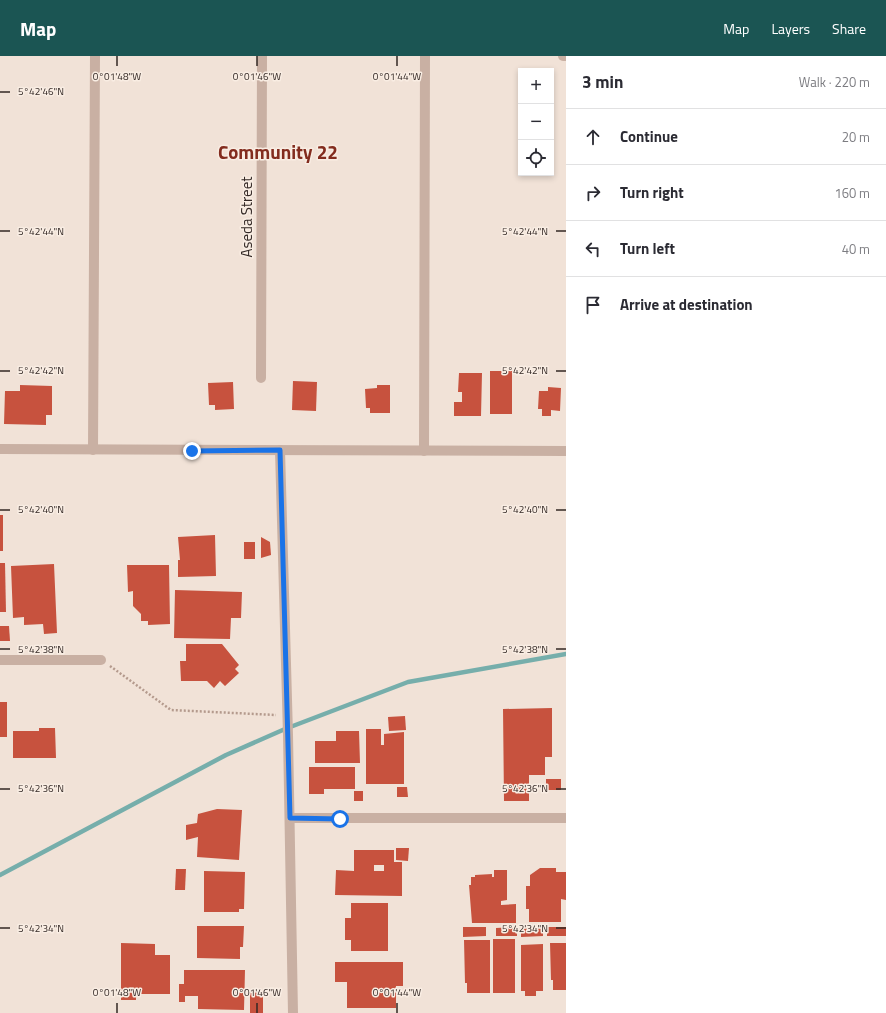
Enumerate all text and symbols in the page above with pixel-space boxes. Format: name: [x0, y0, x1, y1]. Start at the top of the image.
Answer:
text: Map: [20, 14, 56, 43]
text: Map: [723, 18, 749, 39]
text: Layers: [771, 18, 810, 39]
text: Share: [832, 18, 866, 39]
map controls: [518, 68, 554, 176]
button: +: [518, 68, 554, 104]
text: 0°01'48"W: [93, 69, 141, 84]
text: 0°01'46"W: [233, 69, 281, 84]
text: 0°01'44"W: [373, 69, 421, 84]
text: 3 min: [582, 69, 623, 95]
text: Walk · 220 m: [799, 72, 870, 92]
text: 5°42'46"N: [18, 84, 64, 99]
button: −: [518, 104, 554, 140]
text: Continue: [620, 125, 678, 148]
icon: ahead: [582, 126, 604, 148]
text: 20 m: [842, 127, 870, 147]
district label: Community 22: [218, 137, 338, 166]
button: locate: [518, 140, 554, 176]
street label: Aseda Street: [235, 176, 258, 257]
text: Turn right: [620, 181, 684, 204]
icon: right: [582, 182, 604, 204]
text: 160 m: [834, 183, 870, 203]
text: 5°42'44"N: [18, 224, 64, 239]
text: 5°42'44"N: [502, 224, 548, 239]
text: Turn left: [620, 237, 675, 260]
icon: left: [582, 238, 604, 260]
text: 40 m: [842, 239, 870, 259]
text: Arrive at destination: [620, 293, 753, 316]
icon: arrive: [582, 294, 604, 316]
text: 5°42'42"N: [18, 363, 64, 378]
text: 5°42'42"N: [502, 363, 548, 378]
route end: [183, 442, 201, 460]
text: 5°42'40"N: [18, 502, 64, 517]
text: 5°42'40"N: [502, 502, 548, 517]
text: 5°42'38"N: [18, 642, 64, 657]
text: 5°42'38"N: [502, 642, 548, 657]
text: 5°42'36"N: [18, 781, 64, 796]
text: 5°42'36"N: [502, 781, 548, 796]
route start: [331, 810, 349, 828]
text: 5°42'34"N: [18, 921, 64, 936]
text: 5°42'34"N: [502, 921, 548, 936]
text: 0°01'48"W: [93, 985, 141, 1000]
text: 0°01'46"W: [233, 985, 281, 1000]
text: 0°01'44"W: [373, 985, 421, 1000]

